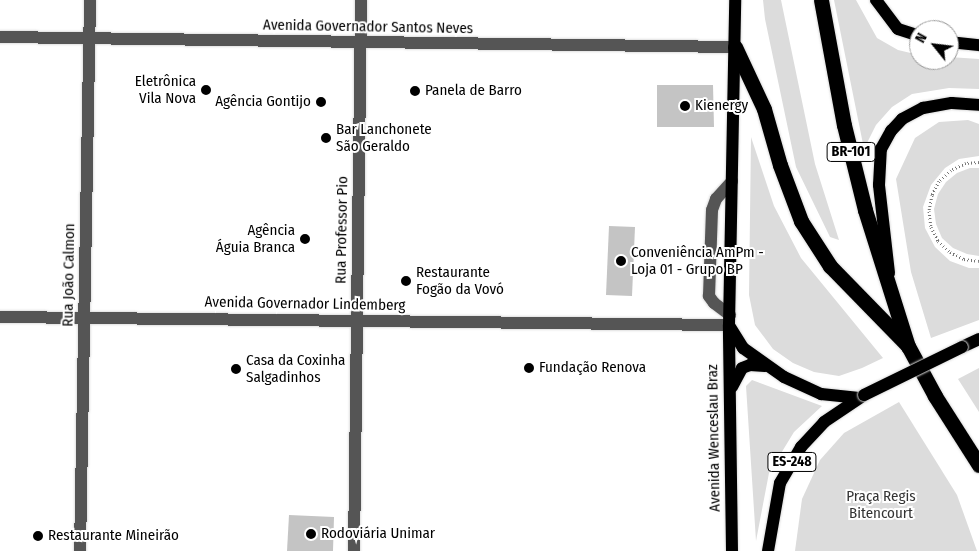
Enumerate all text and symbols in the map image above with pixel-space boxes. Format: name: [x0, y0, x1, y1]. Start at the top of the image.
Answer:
street label: Avenida Governador Santos Neves: [263, 16, 473, 38]
north arrow: [909, 20, 959, 70]
text: N: [912, 30, 931, 46]
place label: Eletrônica Vila Nova: [135, 72, 196, 107]
place label: Panela de Barro: [425, 82, 522, 100]
marker: Eletrônica Vila Nova: [200, 84, 212, 96]
marker: Panela de Barro: [409, 85, 421, 97]
place label: Agência Gontijo: [215, 93, 311, 111]
marker: Agência Gontijo: [315, 96, 327, 108]
place label: Kienergy: [695, 97, 748, 115]
marker: Kienergy: [679, 100, 691, 112]
place label: Bar Lanchonete São Geraldo: [336, 120, 432, 155]
marker: Bar Lanchonete São Geraldo: [320, 132, 332, 144]
road number: BR-101: [826, 140, 876, 163]
street label: Rua Professor Pio: [332, 176, 352, 284]
place label: Agência Águia Branca: [216, 221, 295, 256]
street label: Rua João Calmon: [59, 223, 79, 327]
marker: Agência Águia Branca: [299, 233, 311, 245]
place label: Conveniência AmPm - Loja 01 - Grupo BP: [631, 243, 764, 278]
marker: Conveniência AmPm - Loja 01 - Grupo BP: [615, 255, 627, 267]
place label: Restaurante Fogão da Vovó: [416, 263, 504, 298]
marker: Restaurante Fogão da Vovó: [400, 275, 412, 287]
street label: Avenida Governador Lindemberg: [204, 293, 406, 315]
place label: Casa da Coxinha Salgadinhos: [246, 351, 345, 386]
place label: Fundação Renova: [539, 359, 646, 377]
marker: Fundação Renova: [523, 362, 535, 374]
marker: Casa da Coxinha Salgadinhos: [230, 363, 242, 375]
street label: Avenida Wenceslau Braz: [704, 364, 724, 512]
road number: ES-248: [767, 451, 817, 474]
park label: Praça Regis Bitencourt: [846, 487, 916, 522]
place label: Rodoviária Unimar: [321, 525, 435, 543]
place label: Restaurante Mineirão: [48, 527, 179, 545]
marker: Rodoviária Unimar: [305, 528, 317, 540]
marker: Restaurante Mineirão: [32, 530, 44, 542]

